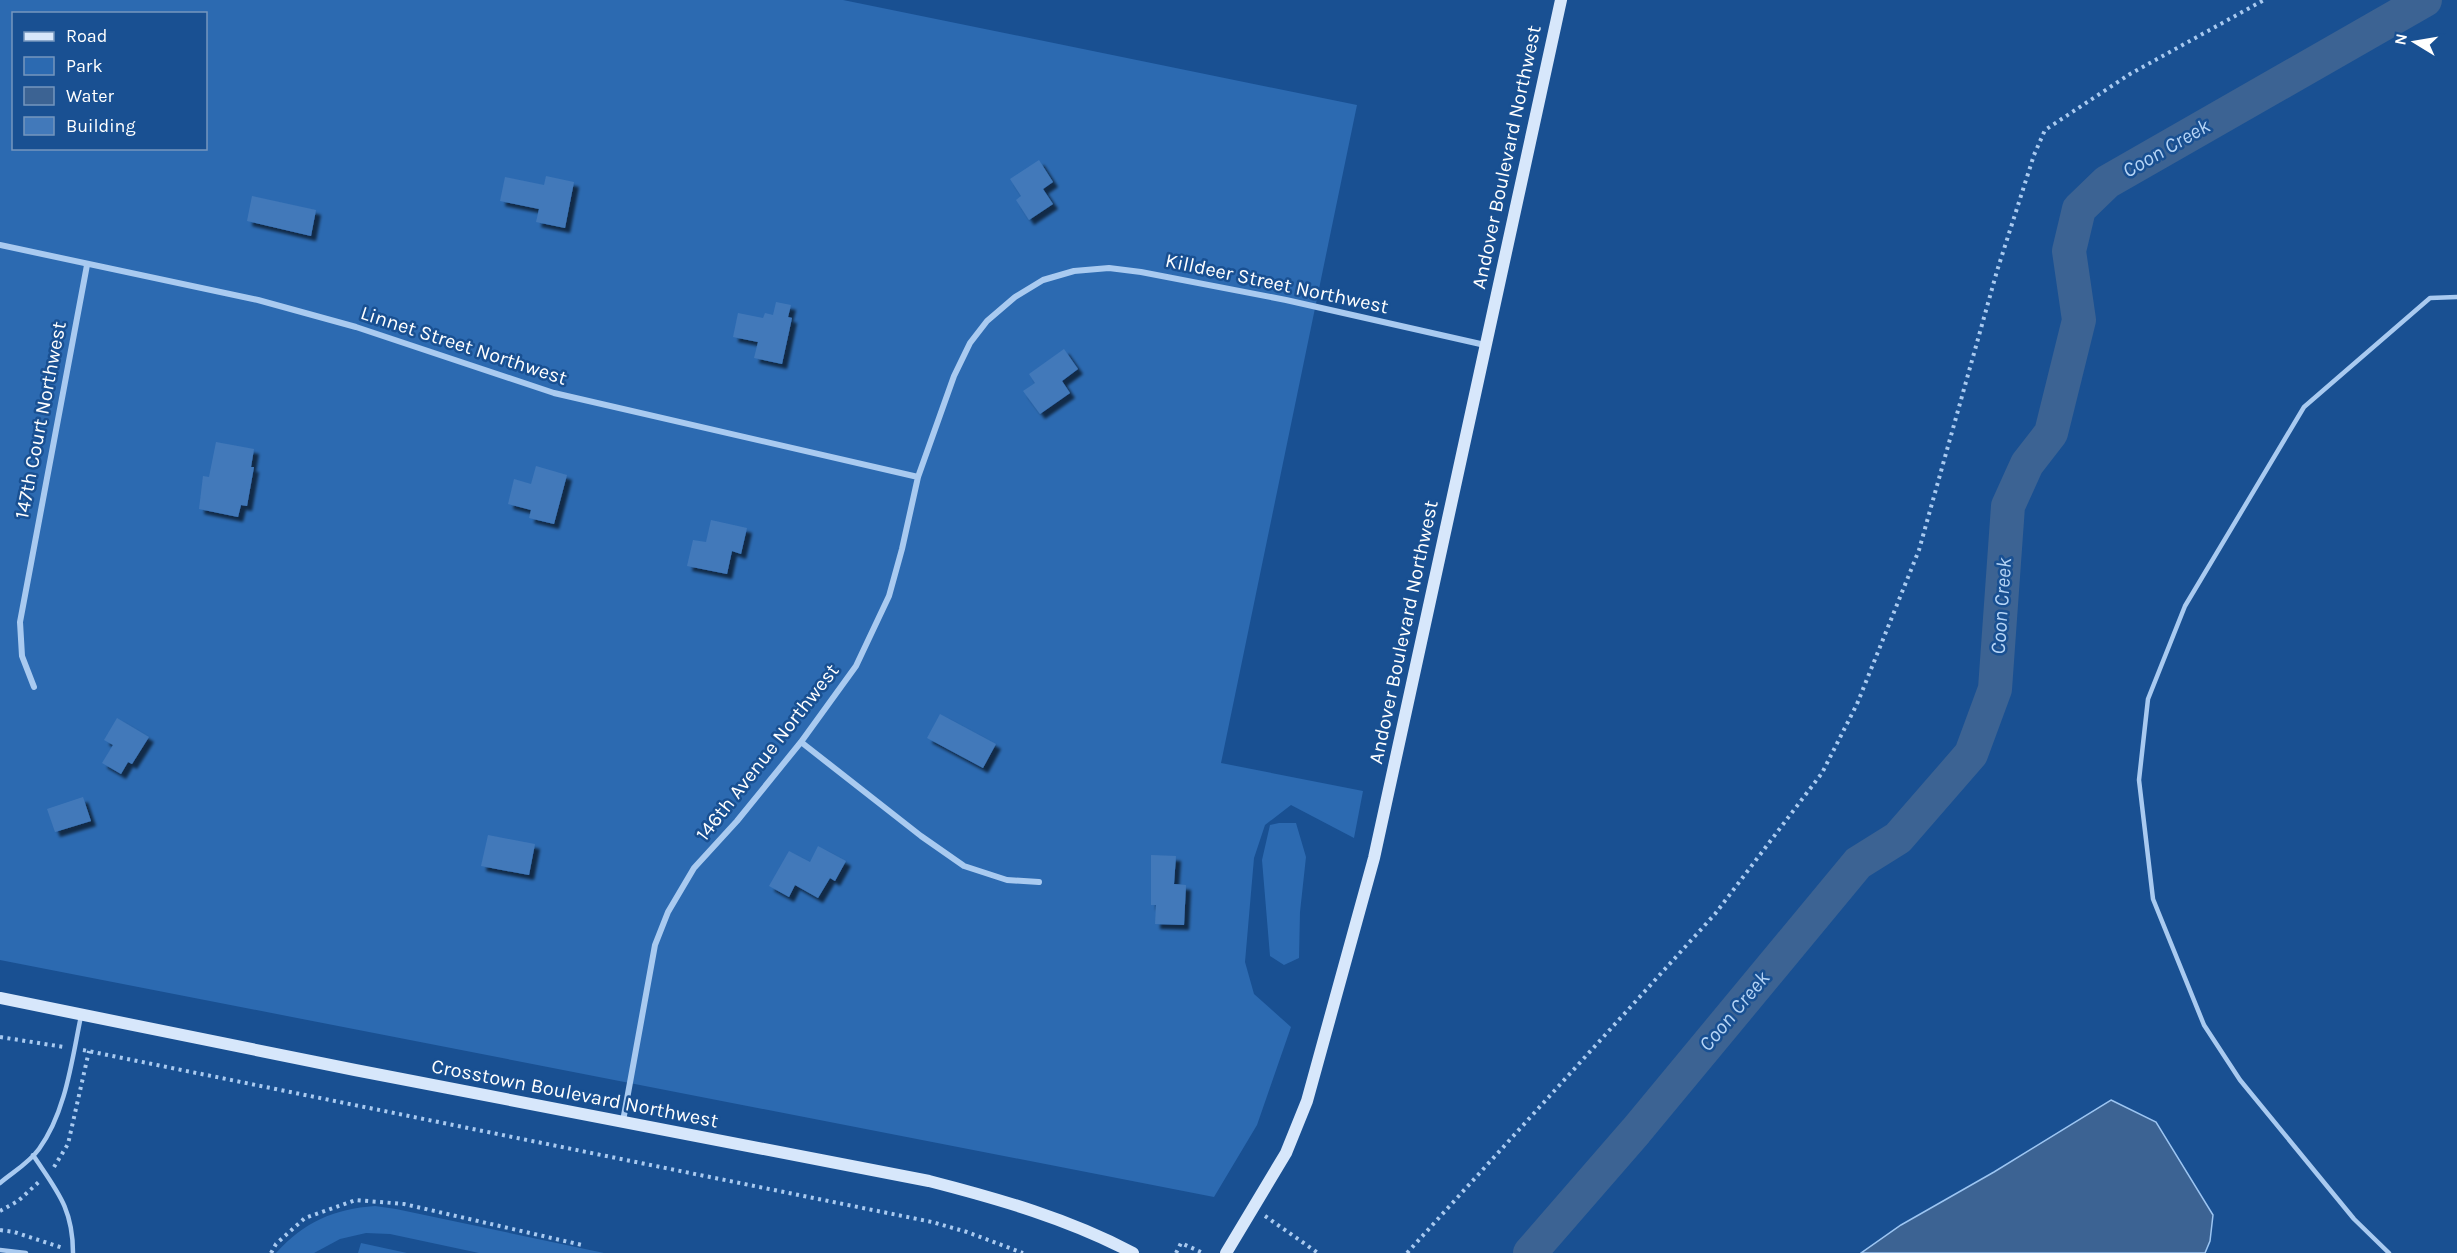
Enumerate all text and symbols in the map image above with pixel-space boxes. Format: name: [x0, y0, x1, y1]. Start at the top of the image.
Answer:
legend: [12, 12, 207, 150]
north arrow: [2385, 12, 2445, 72]
street label: Andover Boulevard Northwest: [1467, 23, 1546, 291]
text: Road: [66, 25, 107, 47]
text: N: [2390, 32, 2411, 47]
text: Park: [66, 55, 103, 77]
text: Water: [66, 85, 114, 107]
water label: Coon Creek: [2118, 113, 2214, 183]
text: Building: [66, 115, 136, 137]
street label: Killdeer Street Northwest: [1163, 249, 1391, 318]
street label: Linnet Street Northwest: [358, 301, 570, 390]
street label: 147th Court Northwest: [10, 319, 71, 521]
street label: Andover Boulevard Northwest: [1364, 498, 1443, 766]
water label: Coon Creek: [1986, 556, 2016, 655]
street label: 146th Avenue Northwest: [691, 659, 844, 845]
water label: Coon Creek: [1694, 966, 1775, 1056]
street label: Crosstown Boulevard Northwest: [430, 1054, 721, 1133]

